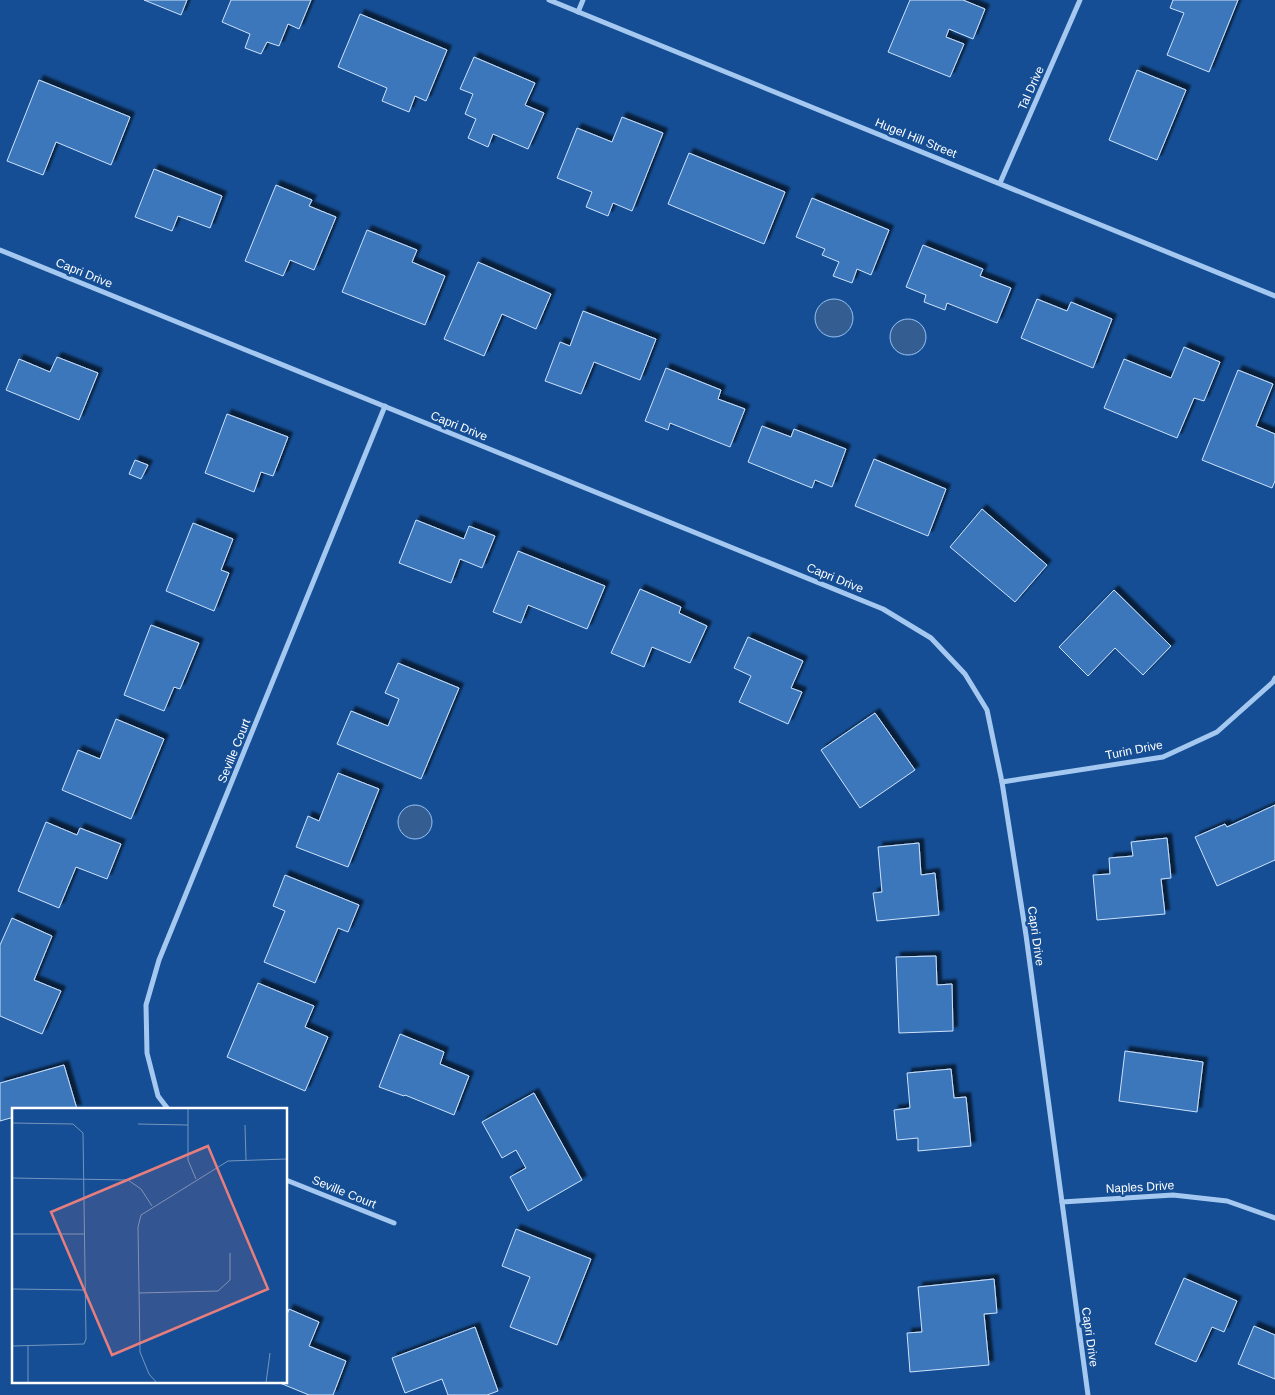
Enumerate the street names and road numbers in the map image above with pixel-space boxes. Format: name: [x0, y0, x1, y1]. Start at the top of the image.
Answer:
street label: Tal Drive: [1015, 64, 1047, 112]
street label: Hugel Hill Street: [873, 115, 959, 161]
street label: Capri Drive: [54, 255, 115, 291]
street label: Capri Drive: [429, 408, 490, 444]
street label: Capri Drive: [805, 560, 866, 596]
street label: Seville Court: [215, 716, 253, 785]
street label: Turin Drive: [1104, 738, 1164, 762]
street label: Capri Drive: [1025, 905, 1047, 967]
street label: Seville Court: [310, 1173, 379, 1211]
street label: Naples Drive: [1105, 1178, 1175, 1196]
street label: Capri Drive: [1079, 1306, 1101, 1368]

